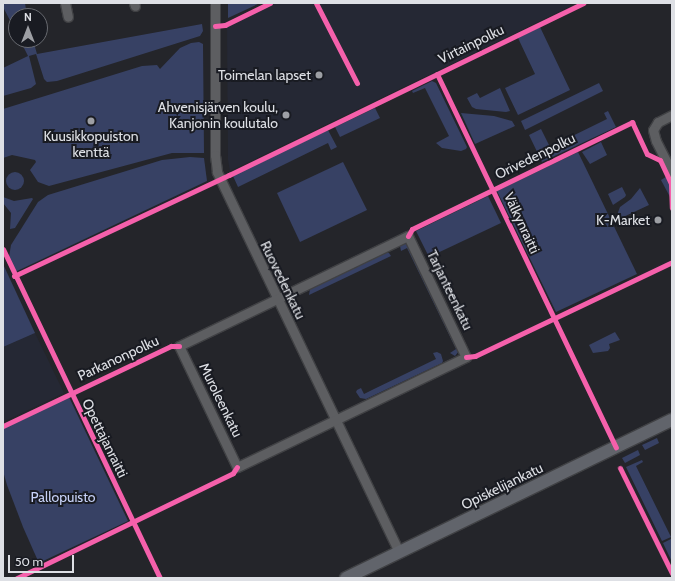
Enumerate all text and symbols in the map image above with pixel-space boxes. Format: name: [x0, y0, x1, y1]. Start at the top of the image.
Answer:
north arrow: [8, 8, 48, 48]
text: N: [24, 10, 32, 24]
street label: Virtainpolku: [435, 21, 507, 67]
place label: Toimelan lapset: [218, 67, 311, 83]
marker: Toimelan lapset: [314, 70, 324, 80]
place label: Ahvenisjärven koulu, Kanjonin koulutalo: [158, 99, 278, 132]
marker: Ahvenisjärven koulu, Kanjonin koulutalo: [281, 110, 291, 120]
marker: Kuusikkopuiston kenttä: [86, 116, 96, 126]
place label: Kuusikkopuiston kenttä: [43, 128, 139, 160]
street label: Orivedenpolku: [492, 129, 578, 183]
street label: Välkynraitti: [501, 190, 543, 256]
place label: K-Market: [596, 212, 650, 228]
marker: K-Market: [653, 215, 663, 225]
street label: Ruovedenkatu: [257, 238, 309, 322]
street label: Tarjanteenkatu: [423, 247, 477, 333]
street label: Parkanonpolku: [75, 332, 161, 384]
street label: Muroleenkatu: [196, 360, 246, 440]
street label: Opettajanraitti: [79, 396, 131, 480]
street label: Opiskelijankatu: [458, 459, 546, 513]
park label: Pallopuisto: [30, 489, 96, 505]
scale bar: [10, 547, 76, 573]
text: 50 m: [15, 554, 43, 569]

